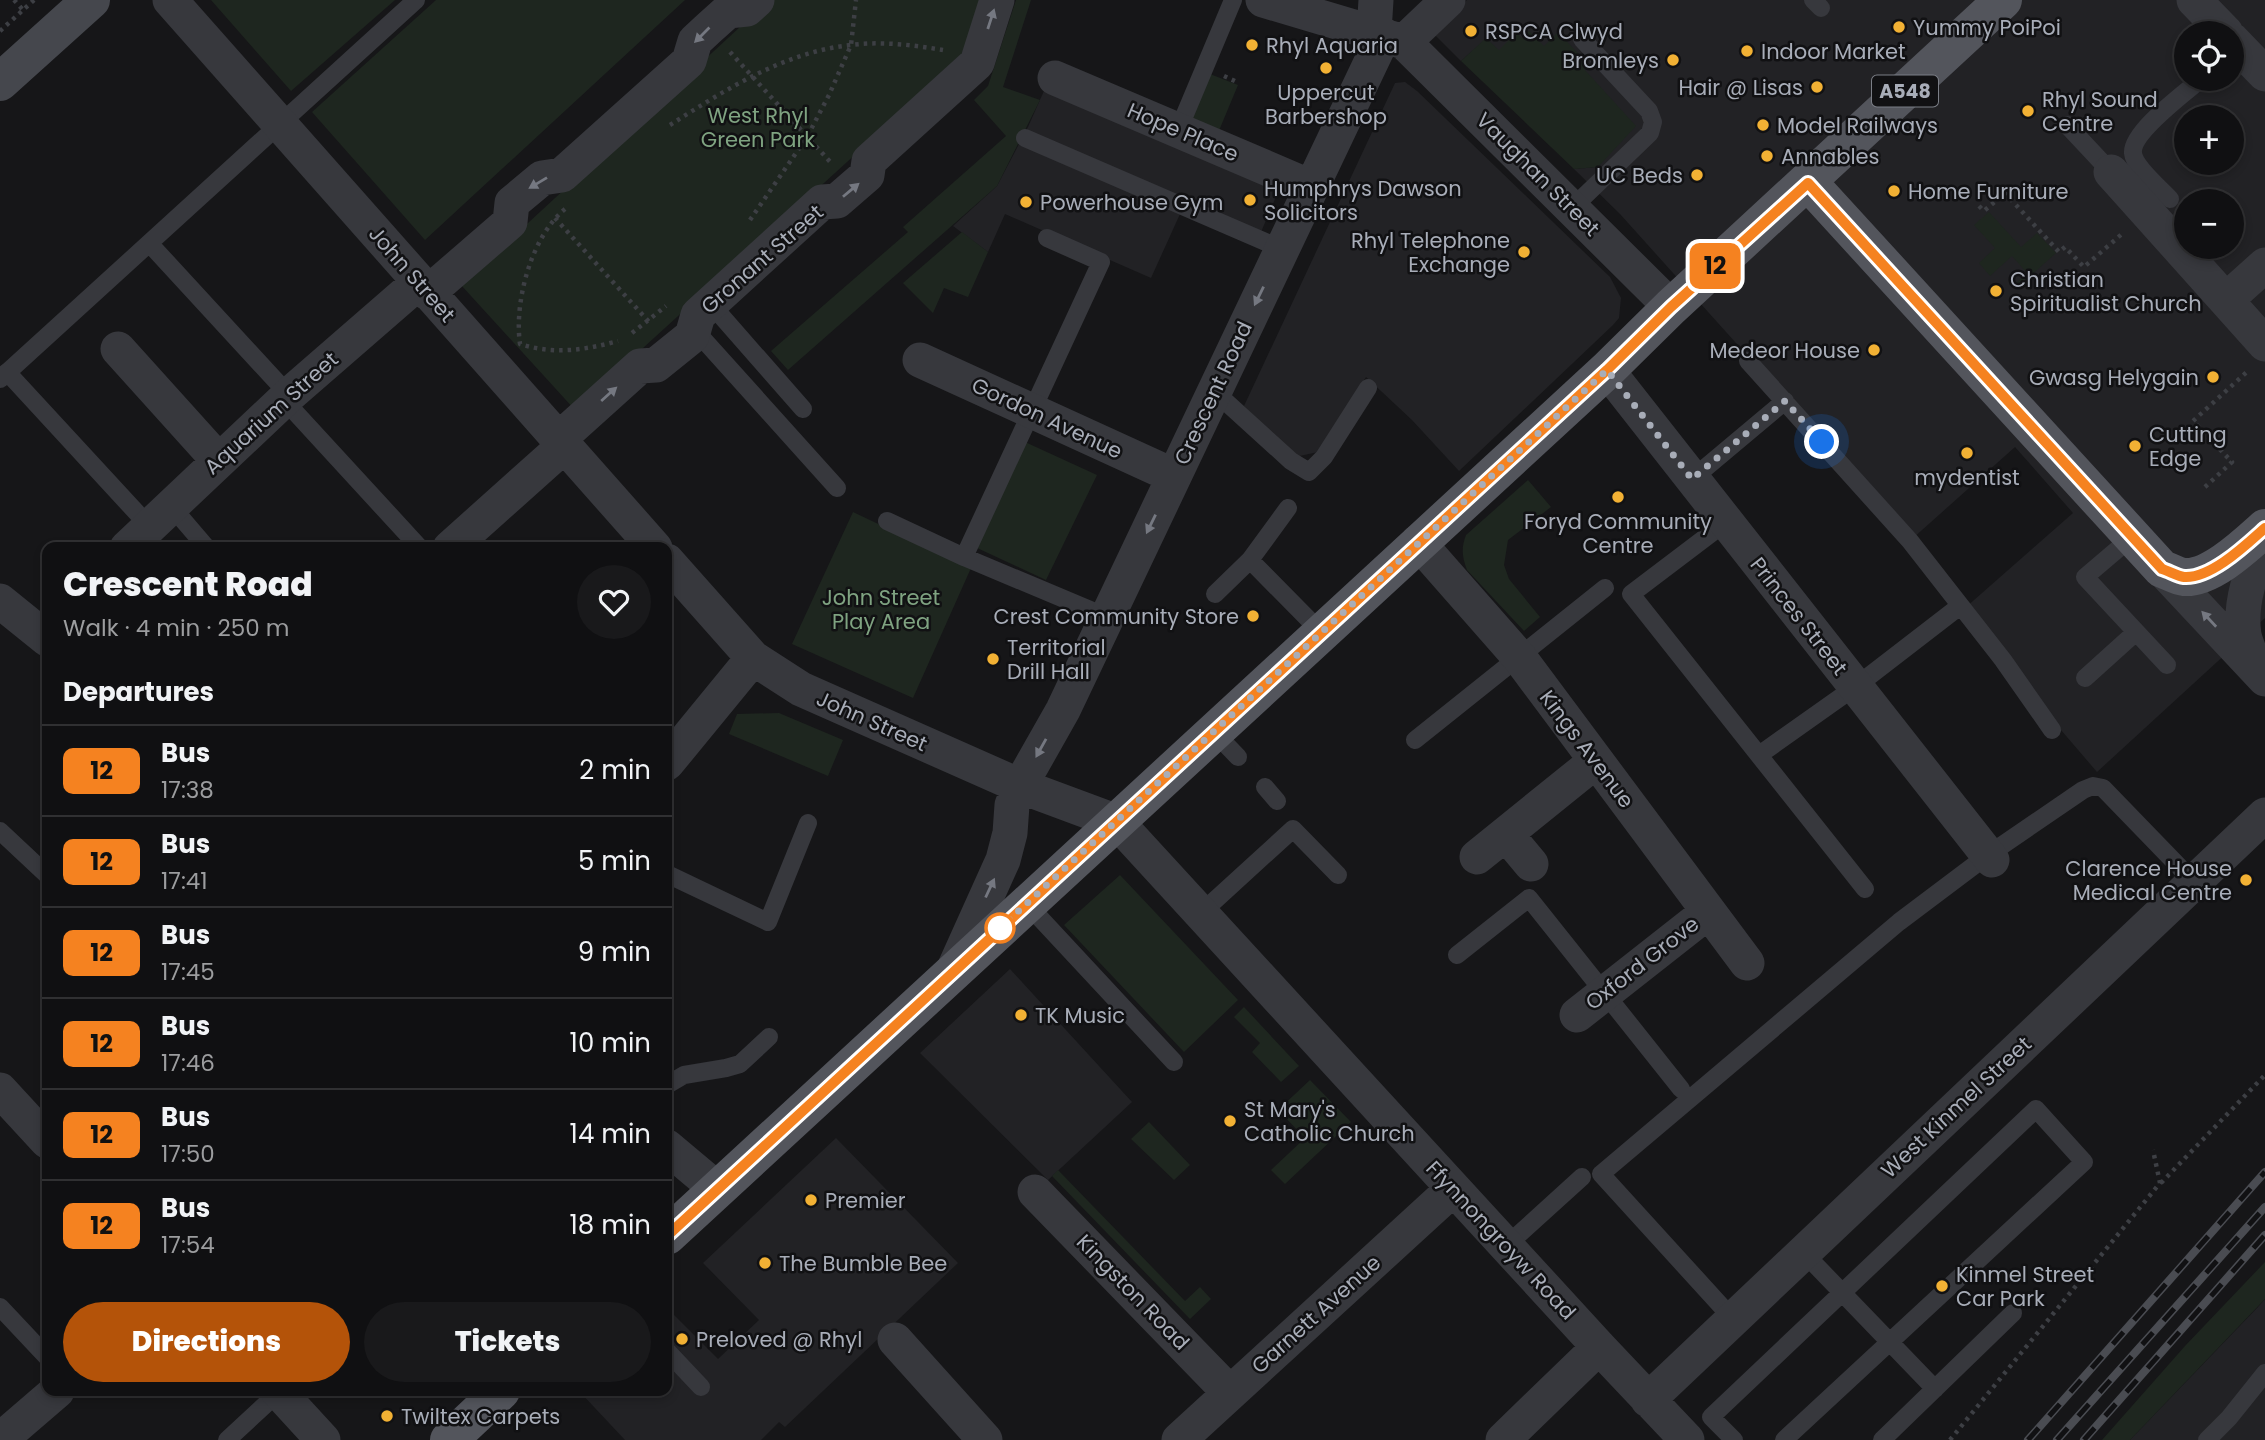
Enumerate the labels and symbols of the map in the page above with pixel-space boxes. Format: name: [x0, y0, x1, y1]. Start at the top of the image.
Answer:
one-way arrow: [986, 9, 997, 30]
place label: Yummy PoiPoi: [1913, 13, 2061, 42]
place label: RSPCA Clwyd: [1485, 17, 1623, 46]
marker: Yummy PoiPoi: [1891, 19, 1907, 35]
marker: RSPCA Clwyd: [1463, 23, 1479, 39]
one-way arrow: [695, 26, 711, 43]
place label: Rhyl Aquaria: [1266, 31, 1398, 60]
marker: Rhyl Aquaria: [1244, 37, 1260, 53]
place label: Indoor Market: [1761, 37, 1906, 66]
marker: Indoor Market: [1739, 43, 1755, 59]
place label: Bromleys: [1562, 46, 1659, 75]
marker: Bromleys: [1665, 52, 1681, 68]
marker: Uppercut Barbershop: [1318, 60, 1334, 76]
place label: Hair @ Lisas: [1678, 73, 1803, 102]
road number: A548: [1872, 76, 1938, 106]
place label: Uppercut Barbershop: [1265, 78, 1387, 131]
marker: Hair @ Lisas: [1809, 79, 1825, 95]
place label: Rhyl Sound Centre: [2042, 85, 2158, 138]
street label: Hope Place: [1123, 96, 1243, 168]
park label: West Rhyl Green Park: [701, 101, 815, 154]
marker: Rhyl Sound Centre: [2020, 103, 2036, 119]
street label: Vaughan Street: [1470, 106, 1606, 242]
place label: Model Railways: [1777, 111, 1938, 140]
marker: Model Railways: [1755, 117, 1771, 133]
place label: Annables: [1781, 142, 1880, 171]
marker: Annables: [1759, 148, 1775, 164]
place label: UC Beds: [1596, 161, 1683, 190]
marker: UC Beds: [1689, 167, 1705, 183]
place label: Humphrys Dawson Solicitors: [1264, 174, 1462, 227]
one-way arrow: [528, 176, 548, 189]
place label: Home Furniture: [1908, 177, 2069, 206]
one-way arrow: [842, 183, 859, 198]
marker: Home Furniture: [1886, 183, 1902, 199]
place label: Powerhouse Gym: [1040, 188, 1223, 217]
marker: Humphrys Dawson Solicitors: [1242, 192, 1258, 208]
marker: Powerhouse Gym: [1018, 194, 1034, 210]
street label: Gronant Street: [695, 198, 829, 320]
street label: John Street: [362, 220, 462, 328]
place label: Rhyl Telephone Exchange: [1351, 226, 1510, 279]
line badge: 12: [1684, 243, 1746, 289]
marker: Rhyl Telephone Exchange: [1516, 244, 1532, 260]
place label: Christian Spiritualist Church: [2010, 265, 2202, 318]
marker: Christian Spiritualist Church: [1988, 283, 2004, 299]
one-way arrow: [1254, 286, 1265, 306]
street label: Crescent Road: [1167, 317, 1259, 469]
place label: Medeor House: [1709, 336, 1860, 365]
marker: Medeor House: [1866, 342, 1882, 358]
street label: Aquarium Street: [198, 345, 344, 481]
place label: Gwasg Helygain: [2029, 363, 2199, 392]
marker: Gwasg Helygain: [2205, 369, 2221, 385]
street label: Gordon Avenue: [967, 370, 1127, 466]
one-way arrow: [600, 386, 617, 402]
place label: Cutting Edge: [2149, 420, 2227, 473]
your location: [1804, 424, 1839, 459]
marker: Cutting Edge: [2127, 438, 2143, 454]
marker: mydentist: [1959, 445, 1975, 461]
place label: mydentist: [1914, 463, 2020, 492]
marker: Foryd Community Centre: [1610, 489, 1626, 505]
place label: Foryd Community Centre: [1524, 507, 1712, 560]
one-way arrow: [1146, 514, 1157, 534]
street label: Princes Street: [1744, 551, 1854, 681]
park label: John Street Play Area: [822, 583, 940, 636]
place label: Crest Community Store: [993, 602, 1239, 631]
marker: Crest Community Store: [1245, 608, 1261, 624]
one-way arrow: [2200, 610, 2217, 627]
place label: Territorial Drill Hall: [1007, 633, 1106, 686]
marker: Territorial Drill Hall: [985, 651, 1001, 667]
street label: John Street: [812, 684, 932, 758]
street label: Kings Avenue: [1533, 684, 1641, 814]
one-way arrow: [1035, 738, 1047, 757]
place label: Clarence House Medical Centre: [2065, 854, 2232, 907]
marker: Clarence House Medical Centre: [2238, 872, 2254, 888]
one-way arrow: [985, 878, 996, 898]
street label: Oxford Grove: [1579, 909, 1705, 1017]
unlabelled marker: [985, 913, 1015, 943]
place label: TK Music: [1035, 1001, 1125, 1030]
marker: TK Music: [1013, 1007, 1029, 1023]
street label: West Kinmel Street: [1875, 1030, 2037, 1184]
place label: St Mary's Catholic Church: [1244, 1095, 1415, 1148]
marker: St Mary's Catholic Church: [1222, 1113, 1238, 1129]
street label: Ffynnongroyw Road: [1420, 1154, 1582, 1326]
place label: Premier: [825, 1186, 906, 1215]
marker: Premier: [803, 1192, 819, 1208]
street label: Kingston Road: [1070, 1228, 1196, 1356]
street label: Garnett Avenue: [1245, 1248, 1387, 1380]
place label: The Bumble Bee: [779, 1249, 947, 1278]
marker: The Bumble Bee: [757, 1255, 773, 1271]
place label: Kinmel Street Car Park: [1956, 1260, 2094, 1313]
marker: Kinmel Street Car Park: [1934, 1278, 1950, 1294]
place label: Preloved @ Rhyl: [696, 1325, 862, 1354]
marker: Preloved @ Rhyl: [674, 1331, 690, 1347]
place label: Twiltex Carpets: [401, 1402, 560, 1431]
marker: Twiltex Carpets: [379, 1408, 395, 1424]

